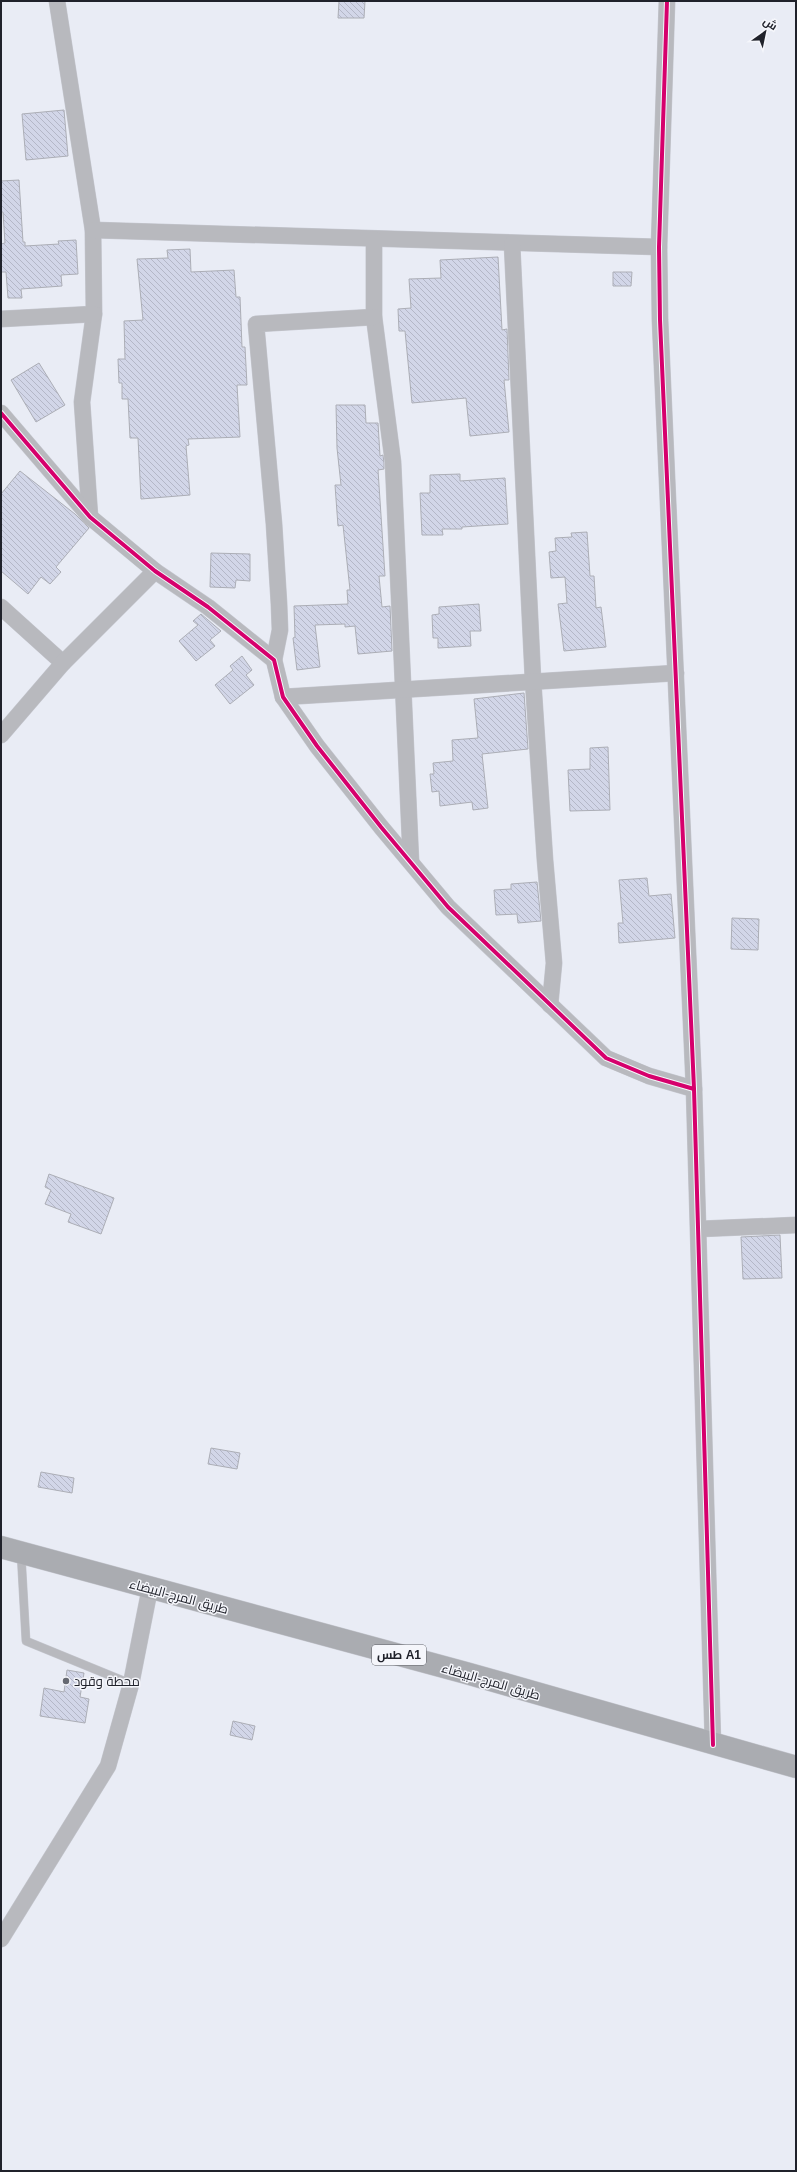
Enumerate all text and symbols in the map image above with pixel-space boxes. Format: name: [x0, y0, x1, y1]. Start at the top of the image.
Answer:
north arrow: [745, 12, 785, 52]
text: ش: [761, 15, 780, 33]
street label: طريق المرج-البيضاء: [128, 1576, 230, 1618]
road number: طس A1: [372, 1645, 426, 1665]
street label: طريق المرج-البيضاء: [440, 1660, 542, 1704]
place label: محطة وقود: [74, 1674, 140, 1689]
marker: محطة وقود: [61, 1676, 71, 1686]

